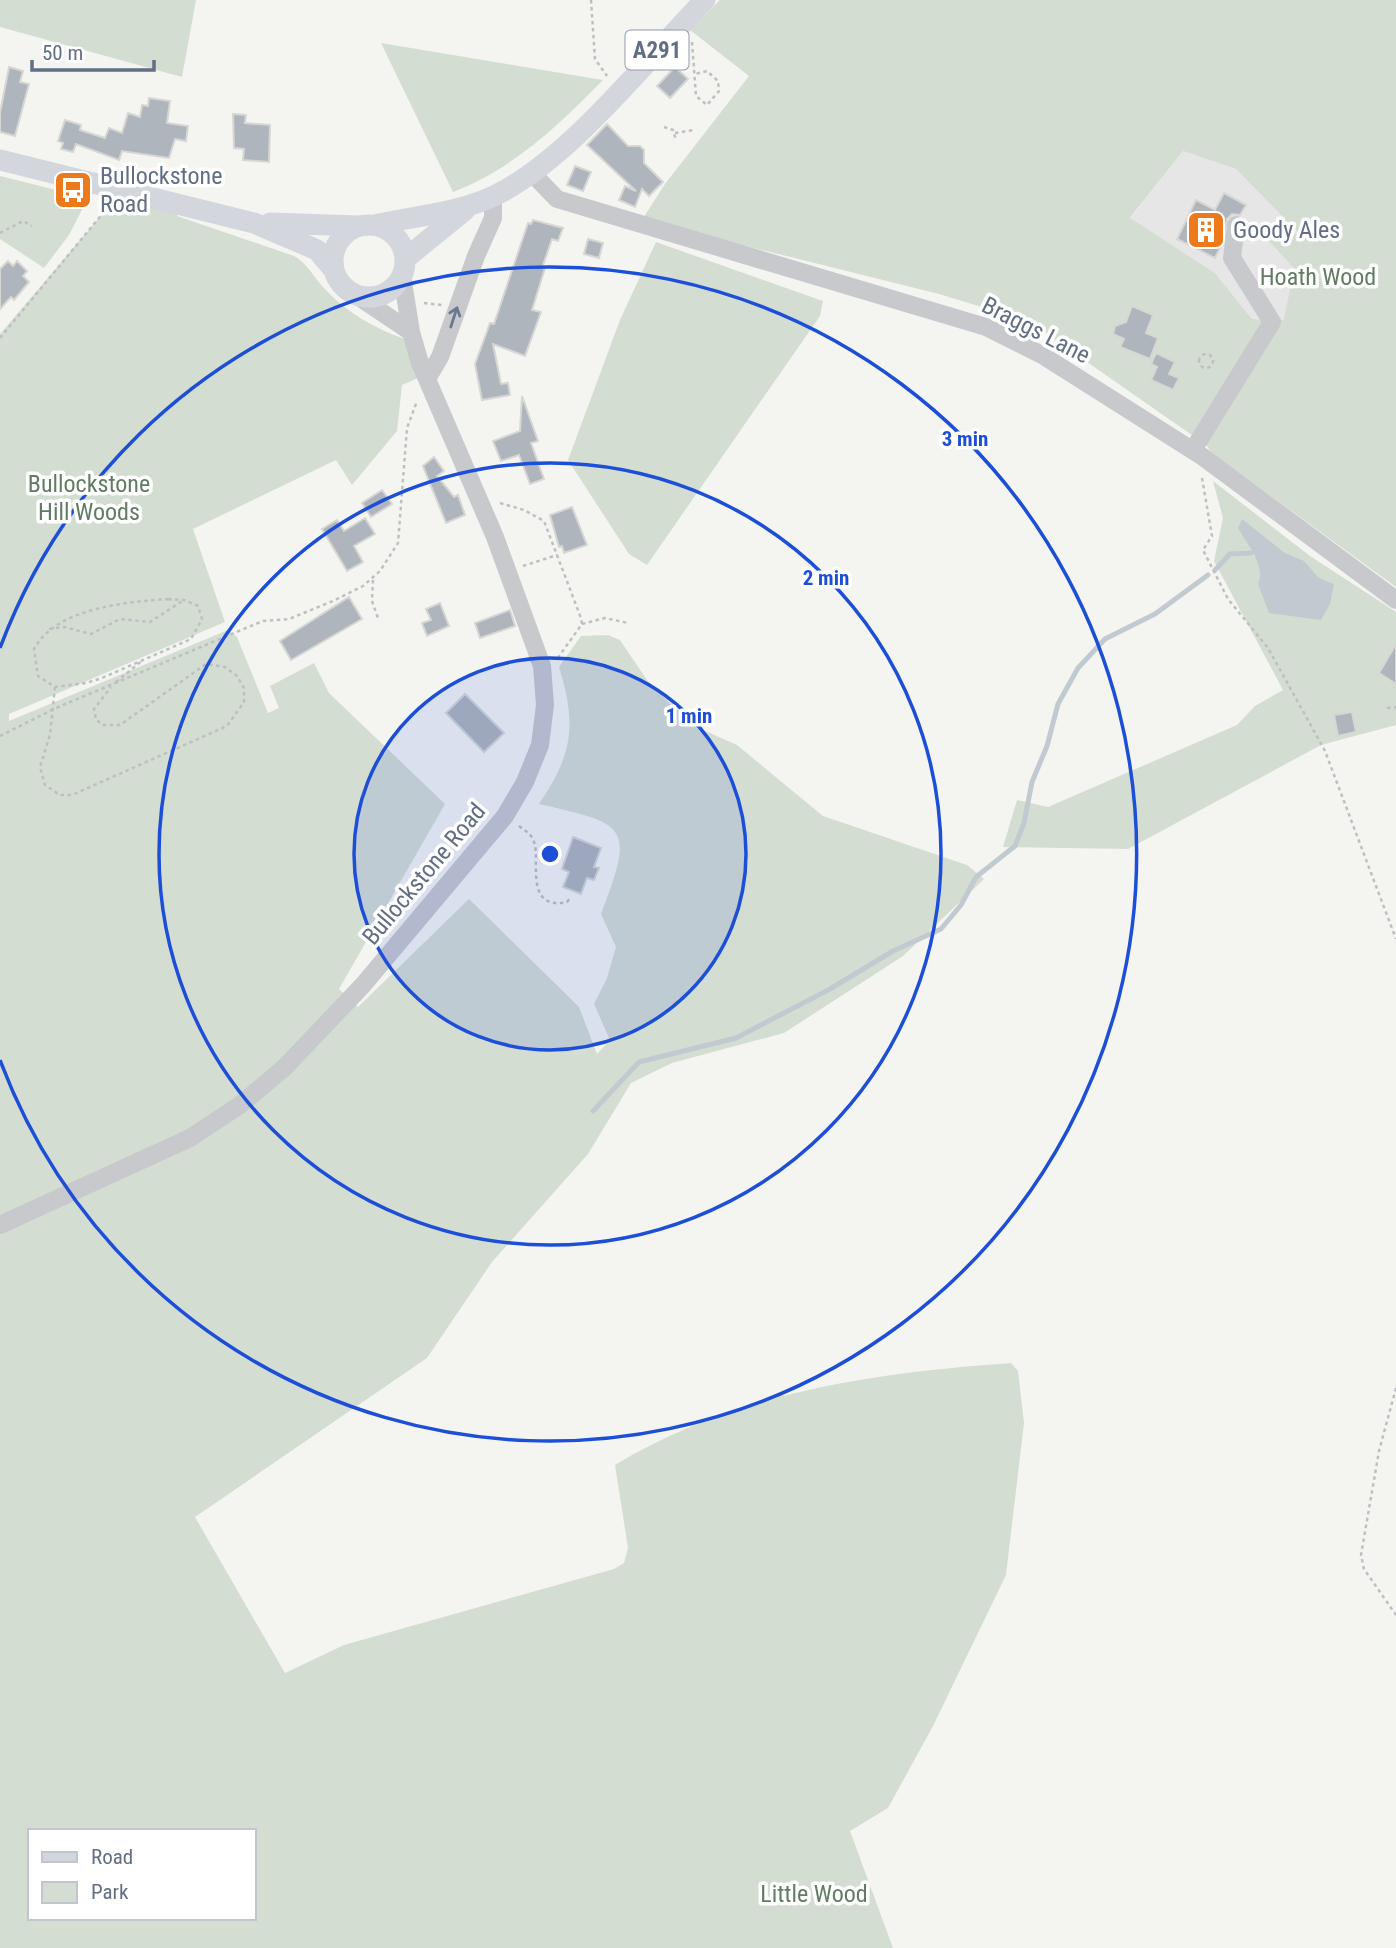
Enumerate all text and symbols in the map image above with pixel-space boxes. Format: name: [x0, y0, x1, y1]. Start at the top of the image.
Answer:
scale bar: [32, 28, 154, 72]
road number: A291: [626, 31, 688, 70]
text: 50 m: [42, 41, 83, 65]
place label: Bullockstone Road: [100, 162, 222, 218]
bus stop icon: Bullockstone Road: [52, 169, 94, 211]
building icon: Goody Ales: [1185, 209, 1227, 251]
place label: Goody Ales: [1233, 216, 1340, 244]
park label: Hoath Wood: [1260, 263, 1376, 291]
street label: Braggs Lane: [977, 291, 1095, 369]
one-way arrow: [449, 306, 461, 328]
text: 3 min: [942, 427, 988, 451]
park label: Bullockstone Hill Woods: [28, 470, 150, 526]
text: 2 min: [803, 566, 849, 590]
text: 1 min: [666, 704, 712, 728]
street label: Bullockstone Road: [357, 798, 491, 950]
centre of rings: [538, 842, 562, 866]
legend: [28, 1829, 256, 1920]
text: Road: [91, 1845, 133, 1869]
text: Park: [91, 1880, 129, 1904]
park label: Little Wood: [760, 1880, 868, 1908]

